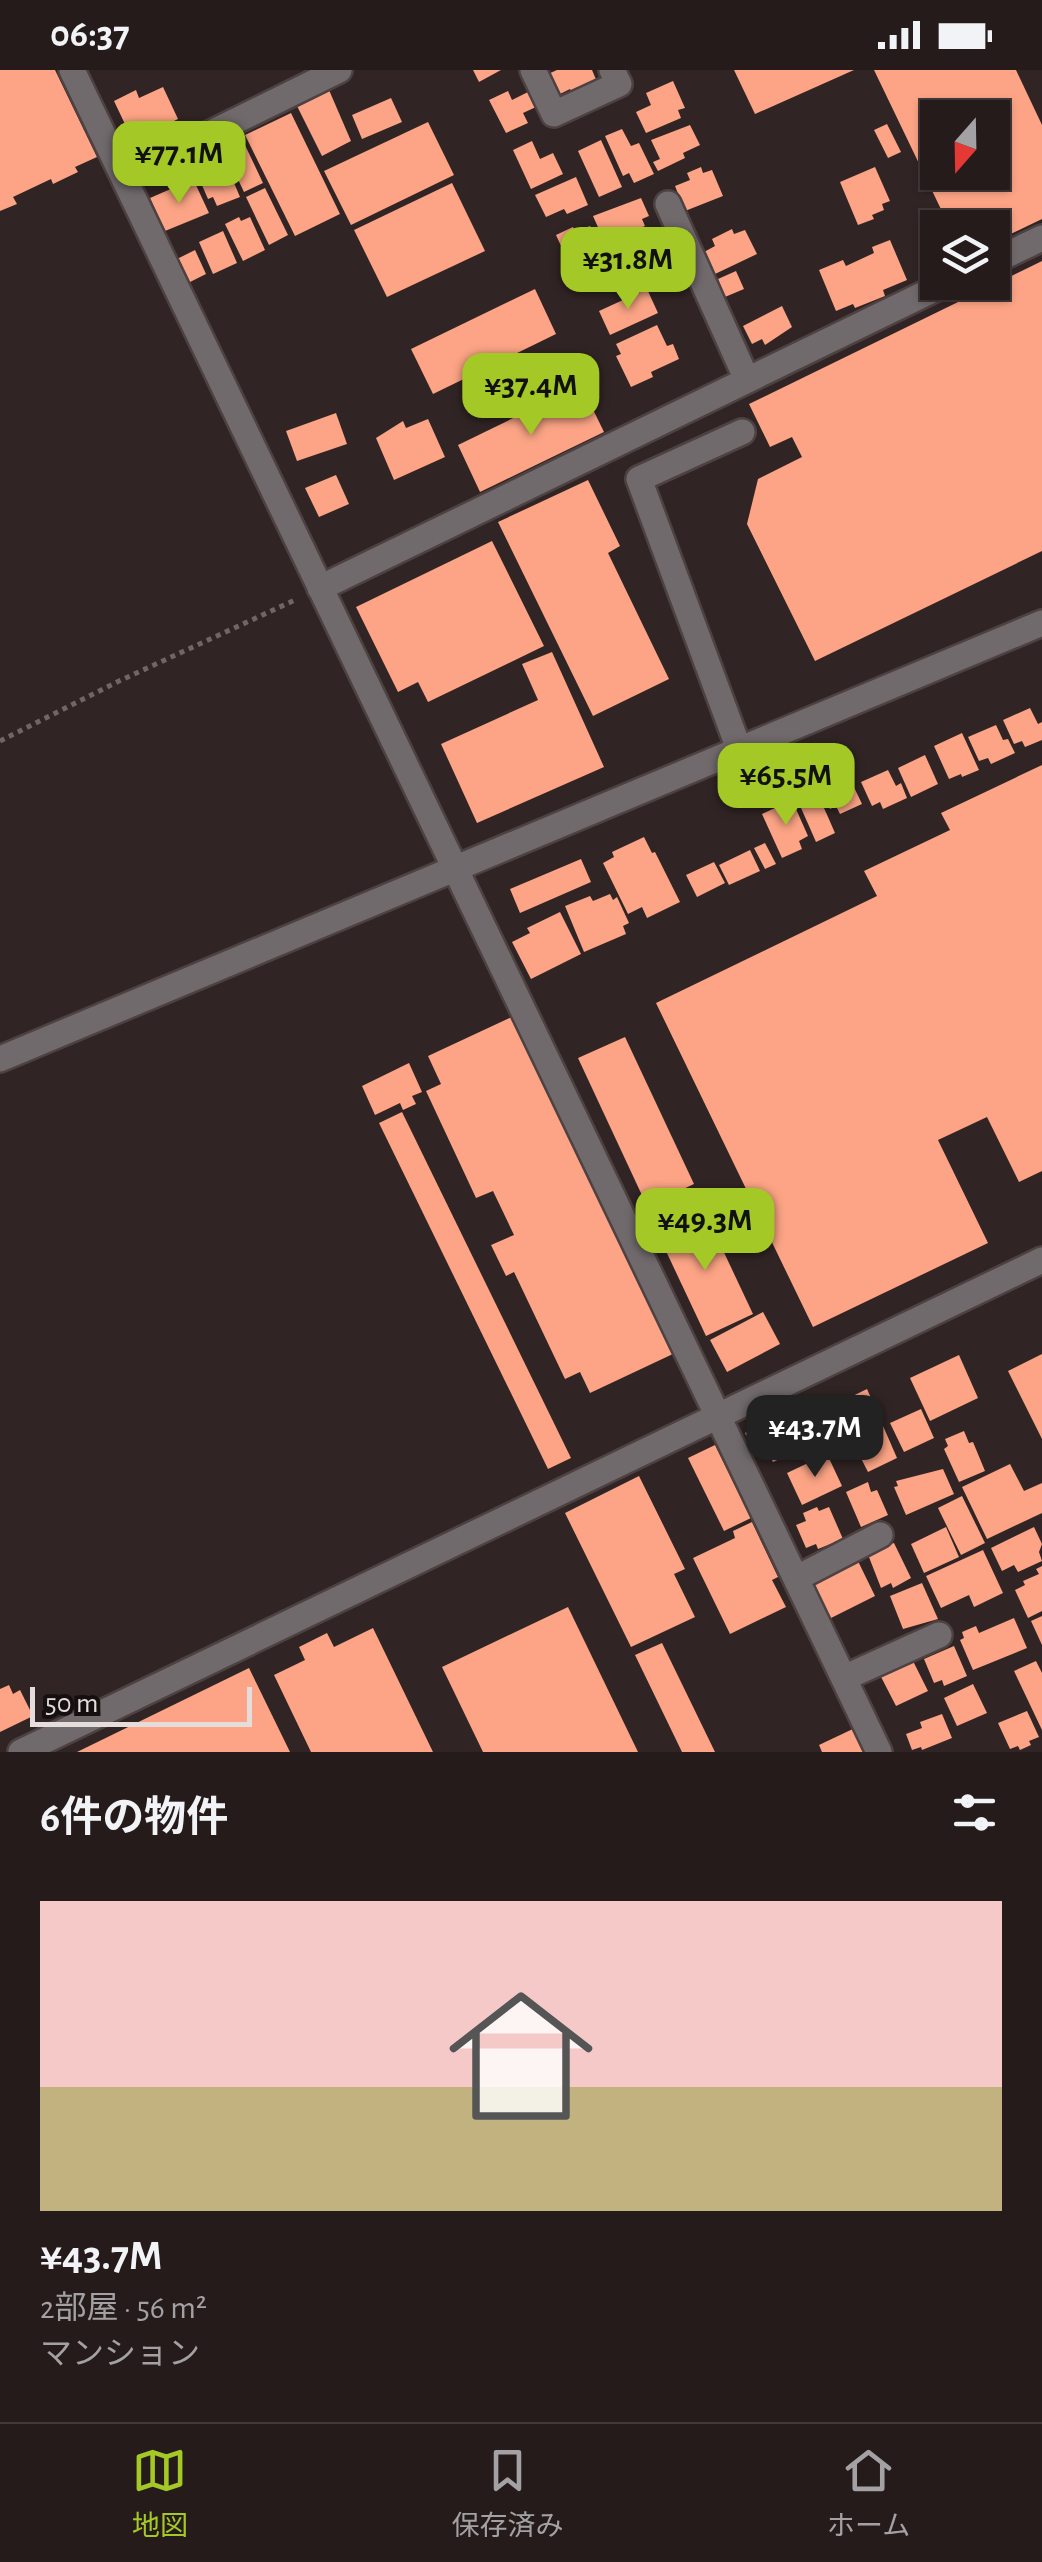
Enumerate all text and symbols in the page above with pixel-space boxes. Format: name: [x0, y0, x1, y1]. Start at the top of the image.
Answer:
text: 06:37: [50, 16, 130, 54]
north arrow: [920, 100, 1010, 190]
map controls: [920, 100, 1010, 300]
pin: ¥77.1M: [98, 121, 260, 206]
text: ¥77.1M: [135, 137, 223, 169]
button: layers: [920, 210, 1010, 300]
pin: ¥31.8M: [547, 227, 709, 312]
text: ¥31.8M: [583, 243, 673, 275]
pin: ¥37.4M: [450, 353, 612, 438]
text: ¥37.4M: [484, 369, 578, 401]
pin: ¥65.5M: [705, 743, 867, 828]
text: ¥65.5M: [740, 759, 832, 791]
pin: ¥49.3M: [624, 1188, 786, 1273]
text: ¥49.3M: [657, 1204, 753, 1236]
pin: ¥43.7M: [734, 1395, 896, 1480]
text: ¥43.7M: [768, 1411, 862, 1443]
scale bar: [30, 1682, 252, 1726]
text: 50 m: [45, 1690, 99, 1718]
icon: filters: [947, 1785, 1002, 1840]
text: 6件の物件: [40, 1797, 228, 1839]
icon: home: [431, 1966, 611, 2146]
text: ¥43.7M: [40, 2235, 163, 2277]
text: 2部屋 · 56 m²: [40, 2292, 207, 2324]
text: マンション: [40, 2338, 200, 2370]
tab: 地図: [132, 2443, 188, 2544]
tab: 保存済み: [451, 2443, 563, 2544]
tab: ホーム: [827, 2443, 910, 2544]

